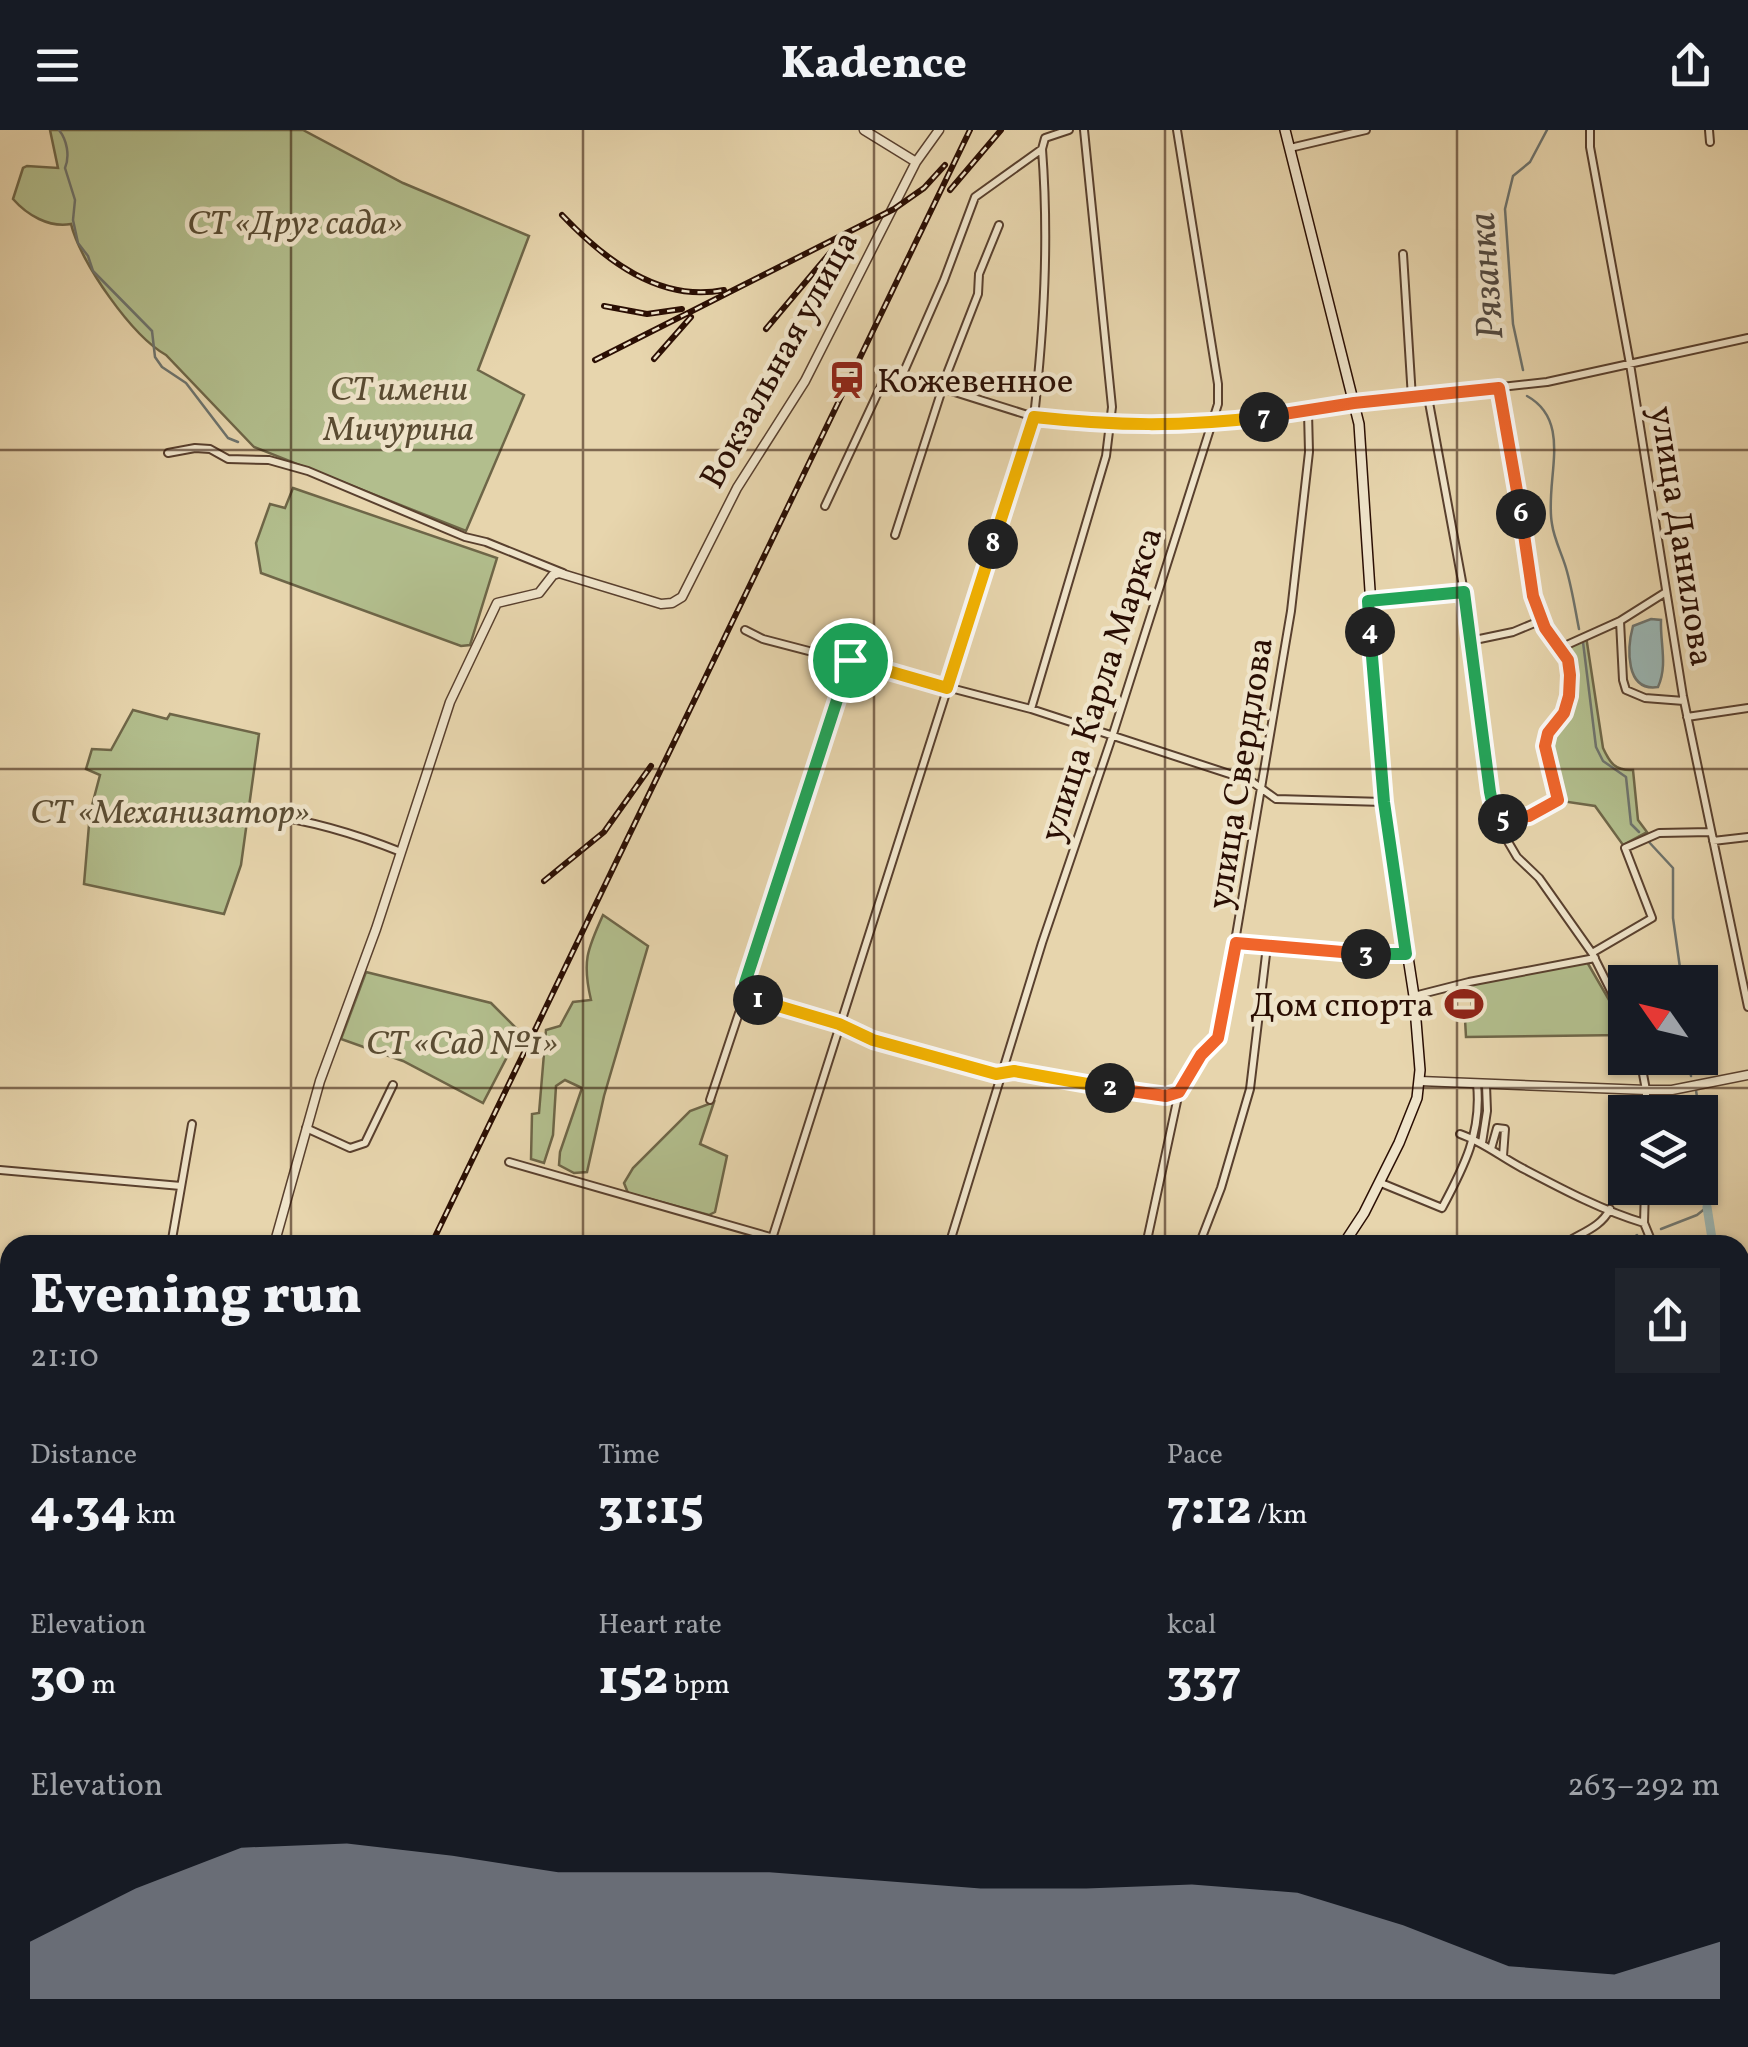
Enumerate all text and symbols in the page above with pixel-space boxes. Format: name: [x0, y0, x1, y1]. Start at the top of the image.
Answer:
text: Kadence: [781, 34, 967, 97]
icon: menu: [30, 38, 85, 93]
icon: share: [1663, 38, 1718, 93]
park label: СТ «Друг сада»: [187, 201, 403, 249]
water label: Рязанка: [1458, 210, 1519, 341]
street label: Вокзальная улица: [690, 223, 871, 498]
station icon: Кожевенное: [826, 359, 868, 401]
place label: Кожевенное: [877, 359, 1073, 407]
park label: СТ имени Мичурина: [323, 367, 474, 455]
pin: 7: [1239, 392, 1289, 442]
text: 7: [1257, 397, 1271, 436]
street label: улица Данилова: [1636, 403, 1724, 670]
pin: 6: [1496, 489, 1546, 539]
text: 6: [1513, 494, 1529, 533]
pin: 8: [968, 519, 1018, 569]
street label: улица Карла Маркса: [1029, 521, 1176, 848]
text: 8: [985, 524, 1001, 563]
pin: 4: [1345, 607, 1395, 657]
text: 4: [1362, 612, 1378, 651]
pin: [808, 618, 893, 703]
icon: arrive: [823, 633, 878, 688]
street label: улица Свердлова: [1197, 634, 1287, 913]
park label: СТ «Механизатор»: [30, 790, 310, 838]
pin: 5: [1478, 794, 1528, 844]
text: 5: [1496, 799, 1510, 838]
pin: 3: [1341, 929, 1391, 979]
text: 3: [1359, 934, 1373, 973]
north arrow: [1608, 965, 1718, 1075]
map controls: [1608, 965, 1718, 1205]
pin: 1: [733, 975, 783, 1025]
text: 1: [752, 980, 764, 1019]
place label: Дом спорта: [1250, 983, 1434, 1031]
sports icon: Дом спорта: [1443, 983, 1485, 1025]
park label: СТ «Сад №1»: [366, 1021, 558, 1069]
pin: 2: [1085, 1063, 1135, 1113]
text: 2: [1103, 1068, 1117, 1107]
button: layers: [1608, 1095, 1718, 1205]
text: Evening run: [30, 1260, 362, 1336]
button: share: [1615, 1268, 1720, 1373]
text: 21:10: [30, 1336, 99, 1380]
text: Distance: [30, 1436, 137, 1475]
text: Time: [598, 1436, 660, 1475]
text: Pace: [1167, 1436, 1223, 1475]
text: 4.34: [30, 1475, 131, 1545]
text: 31:15: [598, 1475, 704, 1545]
text: 7:12: [1167, 1475, 1252, 1545]
text: km: [131, 1496, 176, 1535]
text: /km: [1252, 1496, 1307, 1535]
text: Elevation: [30, 1606, 146, 1645]
text: Heart rate: [598, 1606, 722, 1645]
text: kcal: [1167, 1606, 1216, 1645]
text: 30: [30, 1645, 86, 1715]
text: 152: [598, 1645, 668, 1715]
text: 337: [1167, 1645, 1241, 1715]
text: m: [86, 1666, 116, 1705]
text: bpm: [668, 1666, 730, 1705]
text: Elevation: [30, 1765, 163, 1809]
text: 263–292 m: [1567, 1765, 1720, 1809]

